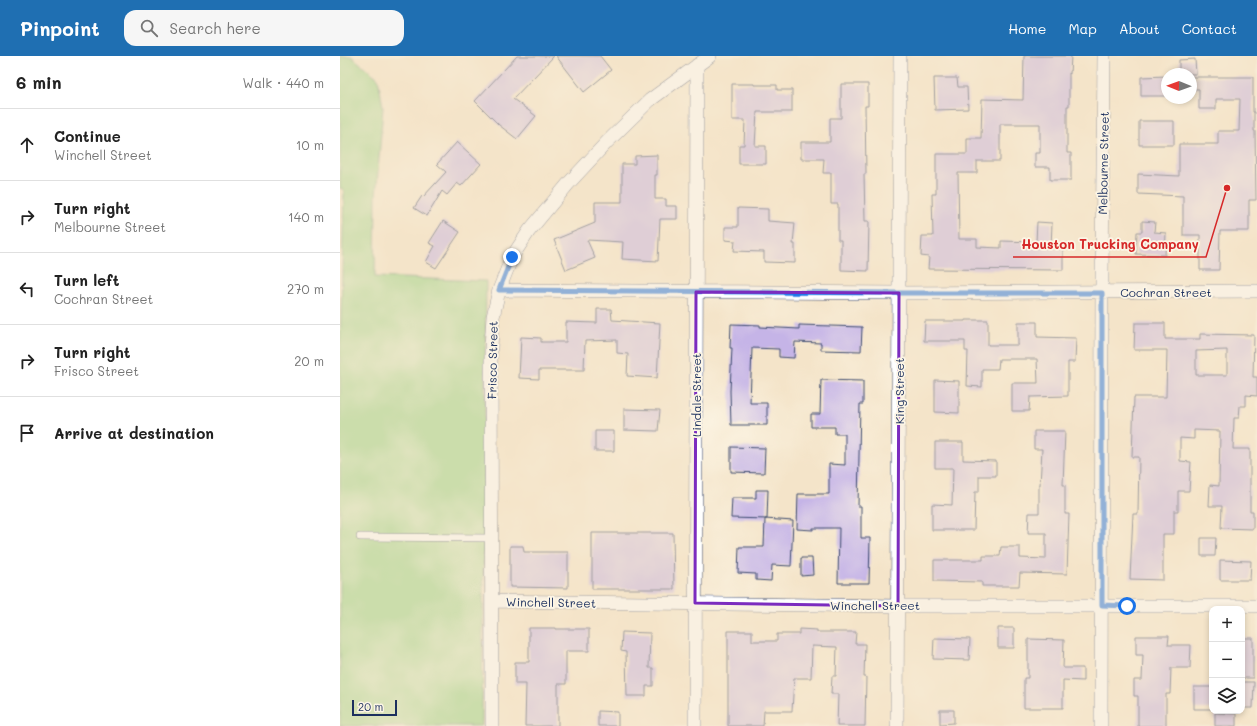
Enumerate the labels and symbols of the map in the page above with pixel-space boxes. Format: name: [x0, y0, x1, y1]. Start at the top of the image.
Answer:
north arrow: [1161, 68, 1197, 104]
street label: Melbourne Street: [1094, 111, 1112, 215]
callout: Houston Trucking Company: [1013, 232, 1206, 257]
text: Houston Trucking Company: [1021, 235, 1199, 253]
route end: [503, 248, 521, 266]
street label: Cochran Street: [1120, 284, 1212, 300]
street label: Frisco Street: [483, 321, 501, 399]
street label: Lindale Street: [688, 353, 704, 437]
street label: King Street: [891, 358, 907, 424]
street label: Winchell Street: [506, 593, 596, 611]
street label: Winchell Street: [830, 597, 920, 613]
route start: [1118, 597, 1136, 615]
scale bar: [352, 698, 397, 717]

